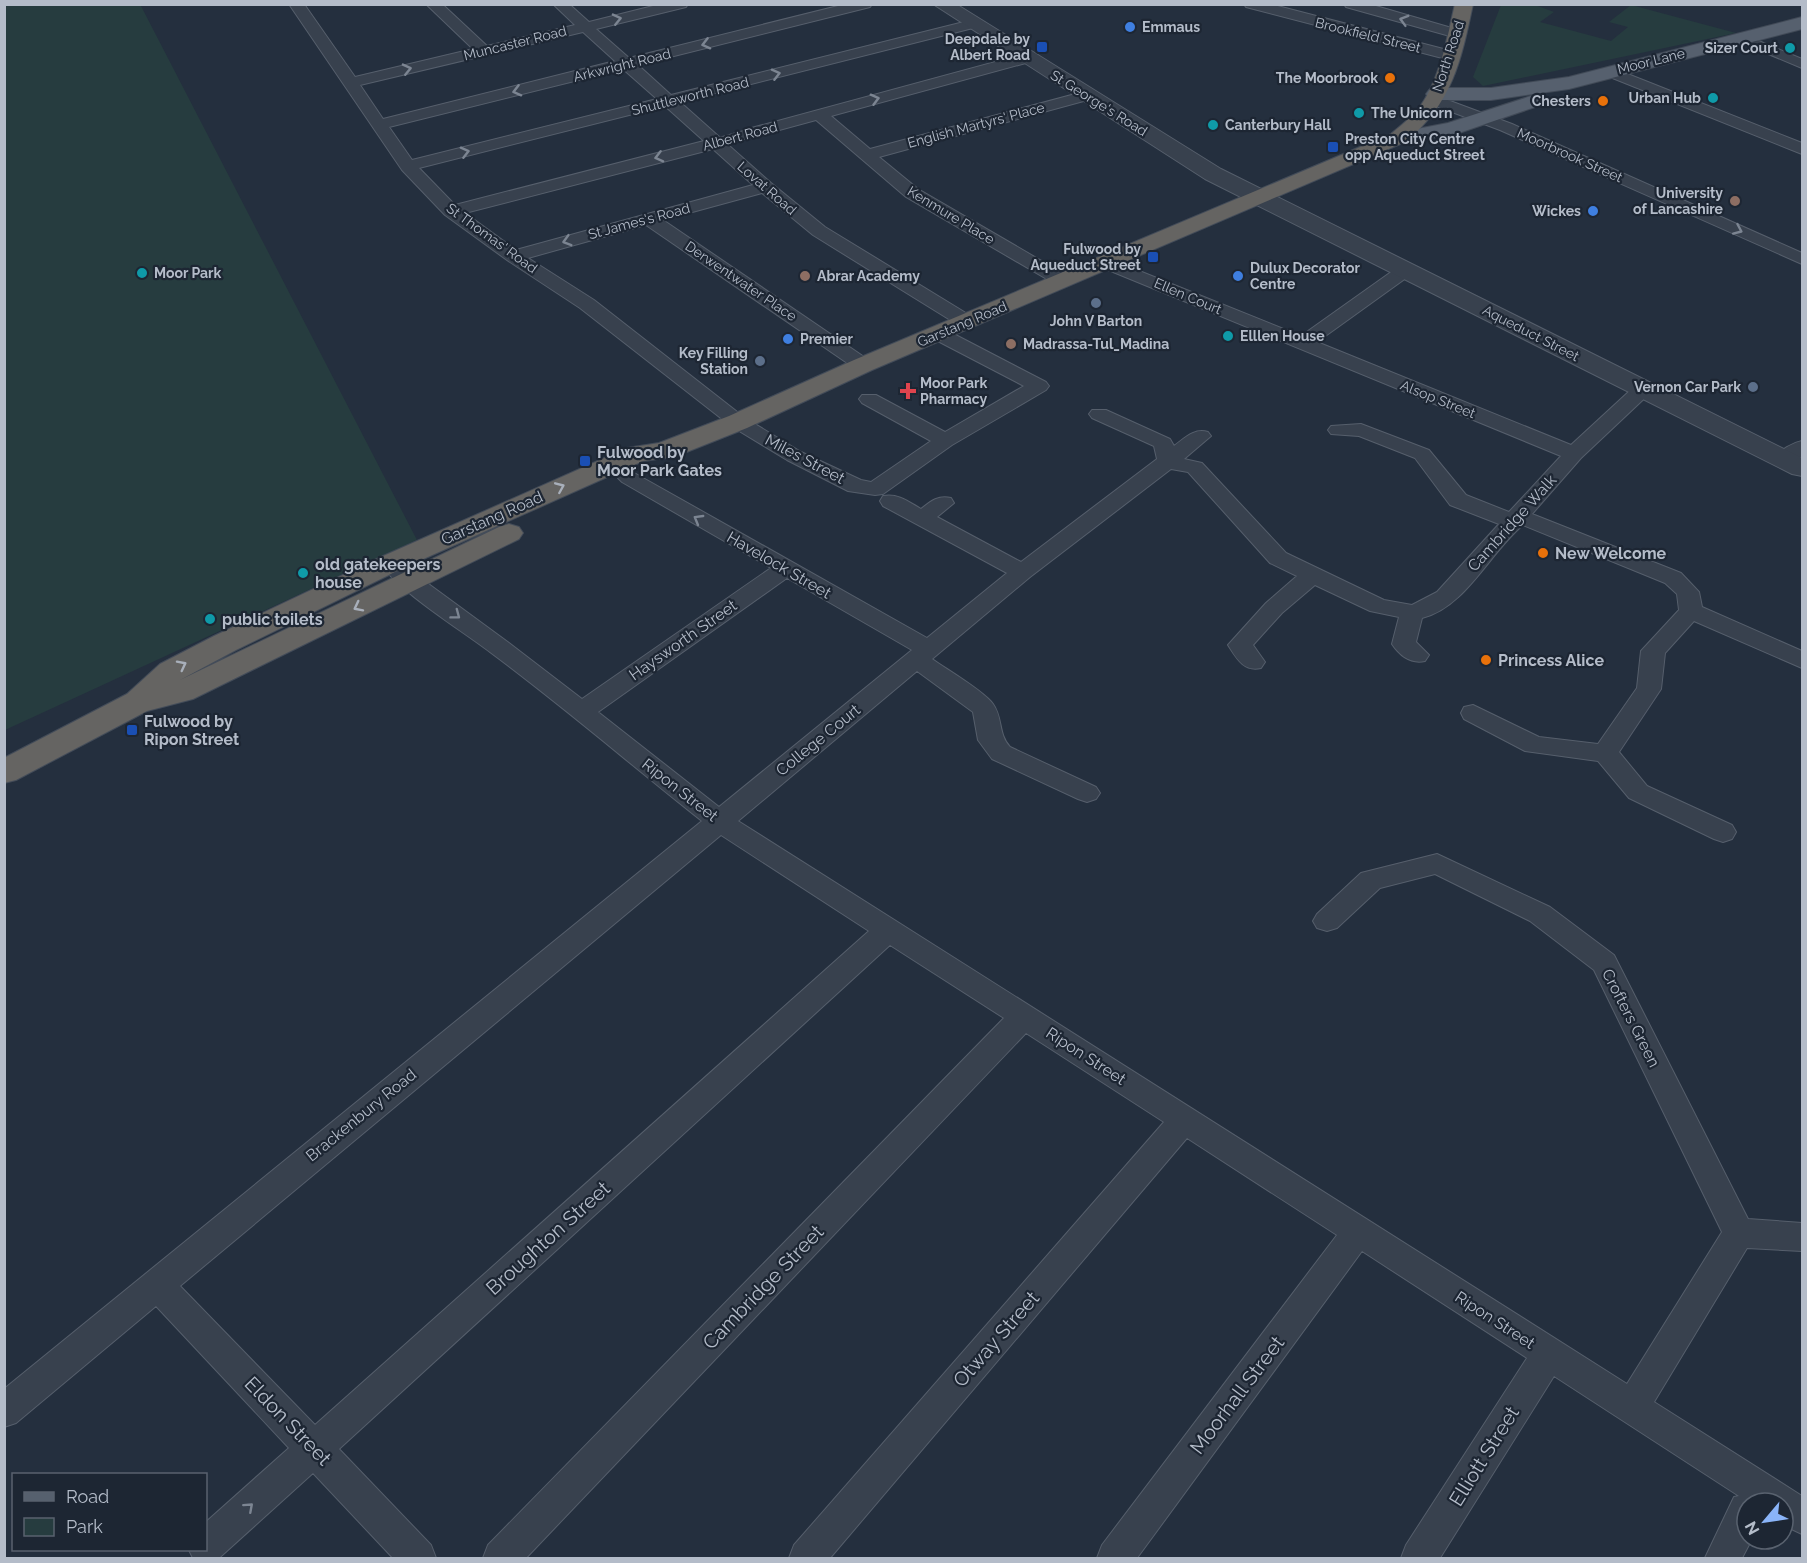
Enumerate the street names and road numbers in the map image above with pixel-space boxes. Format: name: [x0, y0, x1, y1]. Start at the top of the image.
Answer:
street label: Brookfield Street: [1314, 14, 1423, 56]
street label: North Road: [1429, 18, 1467, 94]
street label: Muncaster Road: [462, 22, 568, 64]
street label: Arkwright Road: [572, 45, 672, 85]
street label: Moor Lane: [1616, 45, 1686, 77]
street label: St George's Road: [1048, 67, 1150, 139]
street label: Shuttleworth Road: [630, 74, 750, 118]
street label: English Martyrs' Place: [906, 99, 1046, 151]
street label: Albert Road: [701, 118, 779, 154]
street label: Moorbrook Street: [1515, 125, 1625, 186]
street label: Lovat Road: [734, 158, 800, 218]
street label: Kenmure Place: [905, 183, 997, 247]
street label: St Thomas' Road: [444, 200, 540, 276]
street label: St James's Road: [586, 200, 692, 242]
street label: Derwentwater Place: [682, 238, 800, 324]
street label: Ellen Court: [1152, 275, 1225, 318]
street label: Garstang Road: [915, 298, 1009, 350]
street label: Aqueduct Street: [1480, 302, 1582, 364]
street label: Alsop Street: [1398, 377, 1478, 421]
street label: Miles Street: [762, 430, 849, 488]
street label: Cambridge Walk: [1464, 470, 1561, 575]
street label: Garstang Road: [438, 487, 546, 549]
street label: Havelock Street: [723, 527, 835, 603]
street label: Haysworth Street: [625, 595, 741, 684]
street label: College Court: [772, 700, 864, 780]
street label: Ripon Street: [638, 754, 722, 826]
street label: Crofters Green: [1598, 966, 1664, 1070]
street label: Ripon Street: [1043, 1023, 1130, 1089]
street label: Brackenbury Road: [302, 1065, 420, 1165]
street label: Broughton Street: [481, 1176, 615, 1300]
street label: Cambridge Street: [697, 1220, 829, 1354]
street label: Otway Street: [948, 1286, 1044, 1392]
street label: Ripon Street: [1452, 1287, 1539, 1353]
street label: Moorhall Street: [1185, 1331, 1289, 1459]
street label: Eldon Street: [240, 1372, 336, 1471]
street label: Elliott Street: [1444, 1401, 1524, 1510]

